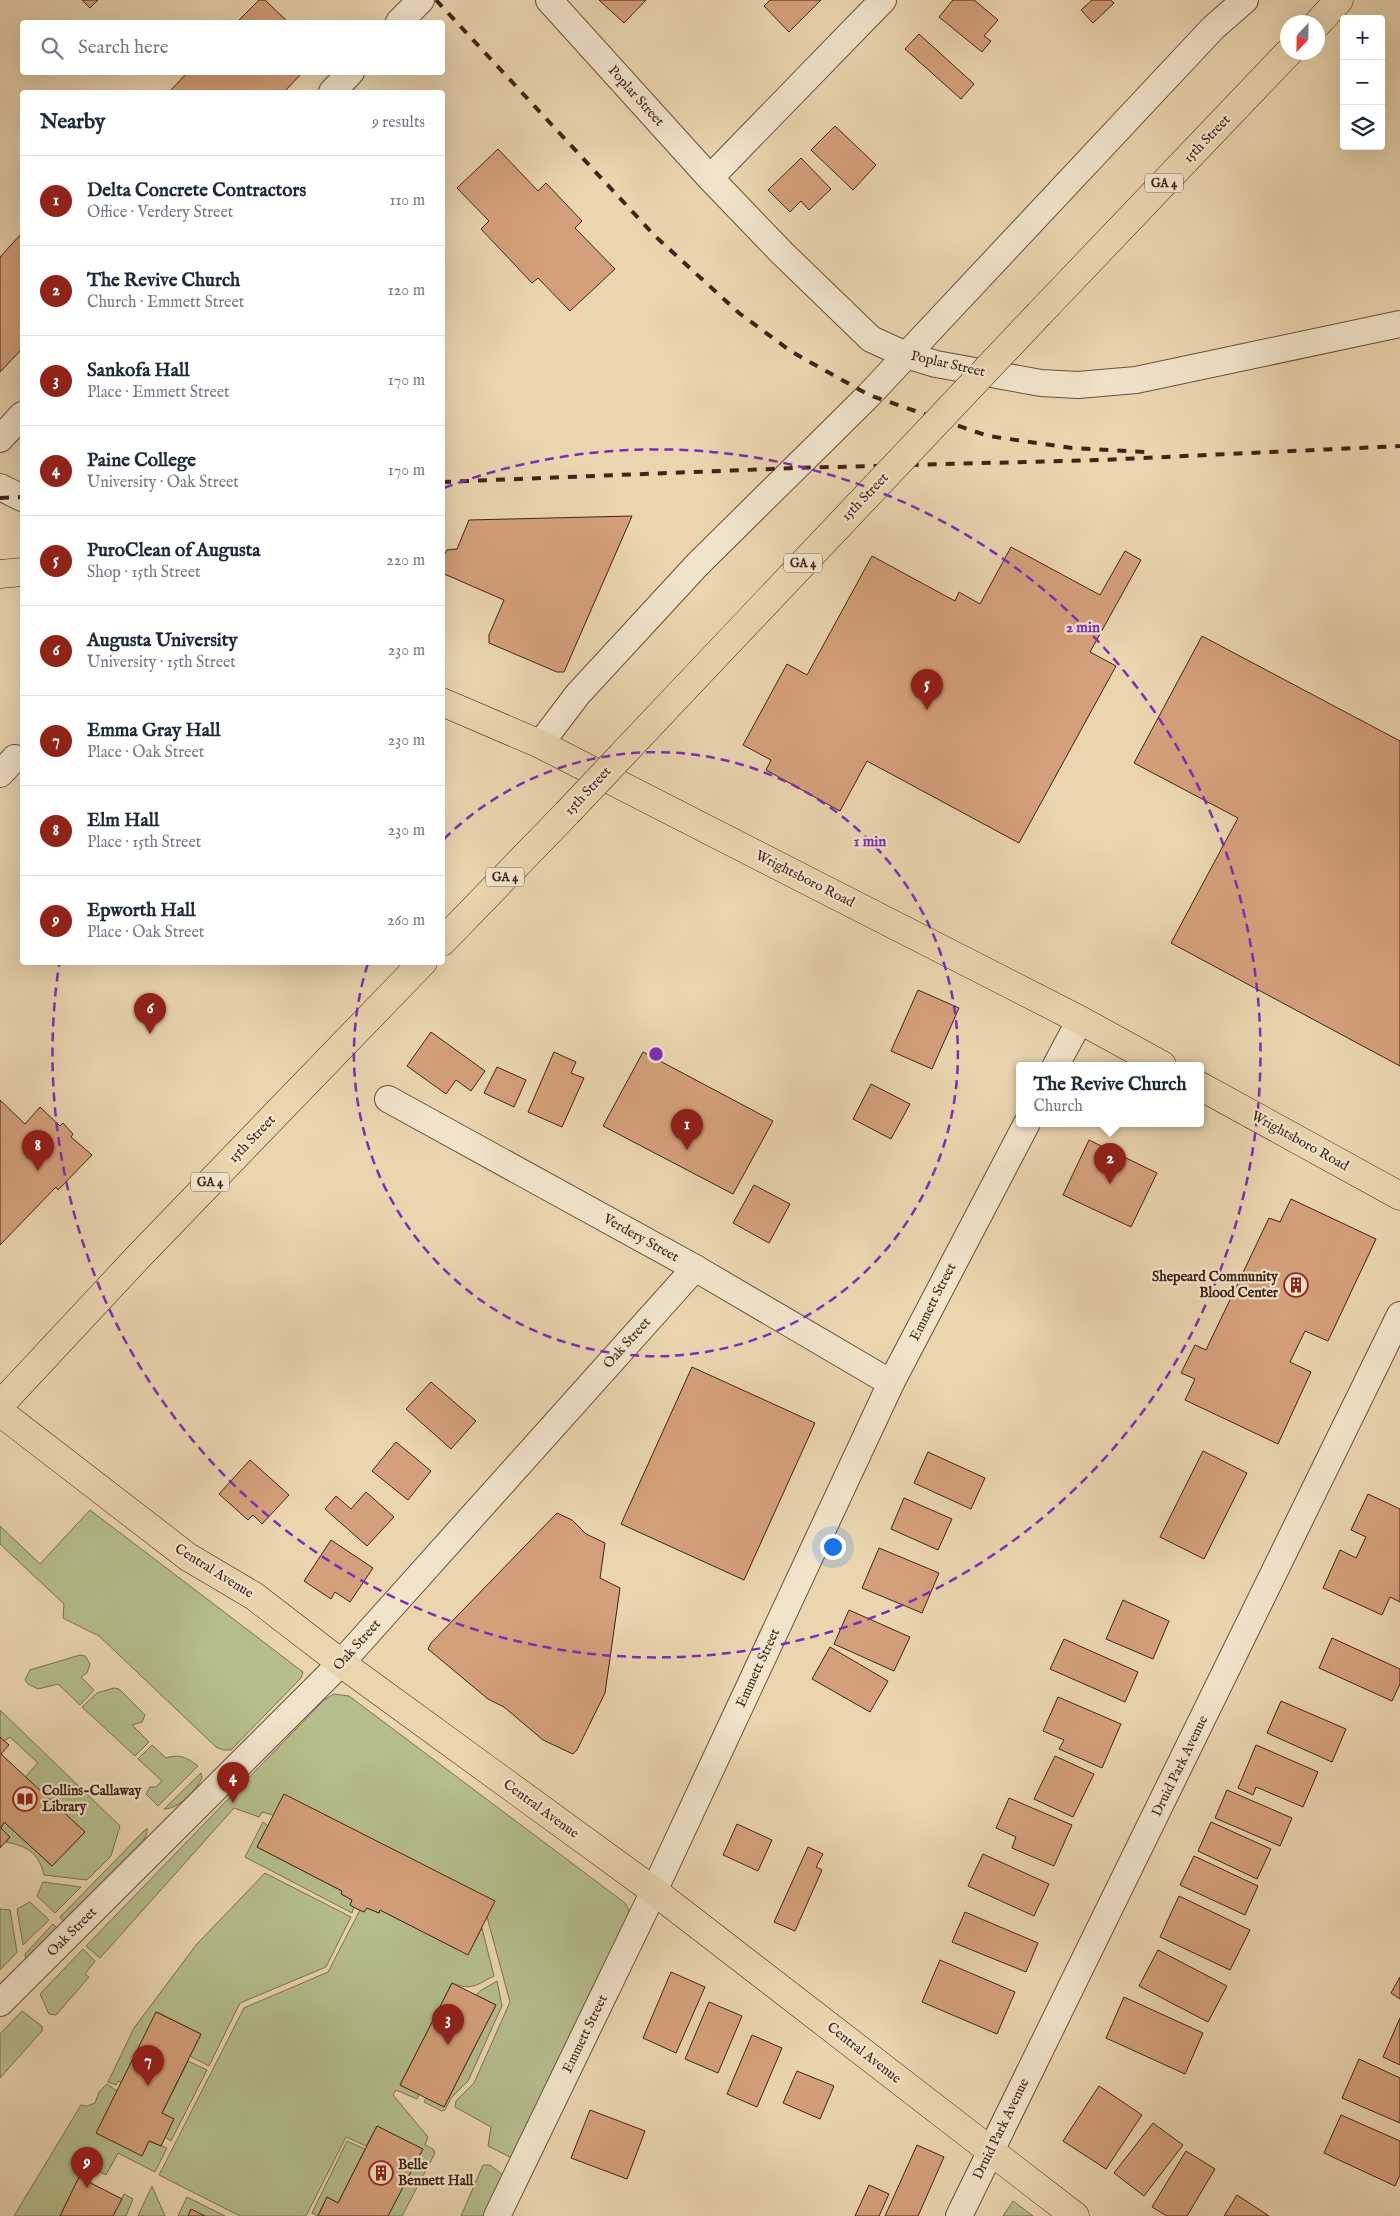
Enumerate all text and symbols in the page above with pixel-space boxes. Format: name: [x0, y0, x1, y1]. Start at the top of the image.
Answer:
north arrow: [1280, 15, 1325, 60]
map controls: [1340, 15, 1385, 150]
button: +: [1340, 15, 1385, 60]
search box: [20, 20, 445, 75]
icon: search: [38, 34, 66, 62]
text: Search here: [78, 36, 169, 60]
button: −: [1340, 60, 1385, 105]
street label: Poplar Street: [604, 62, 668, 130]
button: layers: [1340, 105, 1385, 150]
text: Nearby: [40, 109, 105, 136]
street label: 15th Street: [1180, 111, 1235, 167]
text: 9 results: [372, 113, 425, 133]
road number: GA 4: [1145, 174, 1183, 192]
text: Delta Concrete Contractors: [87, 179, 306, 203]
text: 1: [53, 191, 59, 211]
text: 110 m: [389, 191, 425, 211]
text: Office · Verdery Street: [87, 203, 233, 223]
text: The Revive Church: [87, 269, 240, 293]
text: 2: [52, 281, 60, 301]
text: 120 m: [388, 281, 425, 301]
text: Church · Emmett Street: [87, 293, 244, 313]
street label: Poplar Street: [909, 347, 987, 381]
text: Sankofa Hall: [87, 359, 189, 383]
text: 3: [53, 371, 59, 391]
text: 170 m: [388, 371, 425, 391]
text: Place · Emmett Street: [87, 383, 230, 403]
text: Paine College: [87, 449, 196, 473]
text: 4: [52, 461, 60, 481]
text: 170 m: [388, 461, 425, 481]
street label: 15th Street: [838, 469, 893, 525]
text: University · Oak Street: [87, 473, 239, 493]
text: PuroClean of Augusta: [87, 539, 260, 563]
text: 5: [53, 551, 59, 571]
text: 220 m: [386, 551, 425, 571]
road number: GA 4: [784, 554, 822, 572]
text: Shop · 15th Street: [87, 563, 200, 583]
text: 2 min: [1066, 618, 1100, 637]
text: Augusta University: [87, 629, 238, 653]
text: 6: [53, 641, 59, 661]
text: 230 m: [388, 641, 425, 661]
text: University · 15th Street: [87, 653, 236, 673]
pin: 5: [911, 669, 943, 710]
text: Emma Gray Hall: [87, 719, 220, 743]
text: 7: [52, 731, 60, 751]
text: 230 m: [388, 731, 425, 751]
text: Place · Oak Street: [87, 743, 204, 763]
street label: 15th Street: [561, 763, 615, 819]
text: Elm Hall: [87, 809, 159, 833]
text: 8: [53, 821, 59, 841]
text: 230 m: [388, 821, 425, 841]
text: 1 min: [854, 832, 886, 851]
text: Place · 15th Street: [87, 833, 201, 853]
street label: Wrightsboro Road: [753, 846, 858, 912]
road number: GA 4: [486, 868, 524, 886]
text: Epworth Hall: [87, 899, 195, 923]
text: 9: [53, 911, 59, 931]
text: 260 m: [387, 911, 425, 931]
text: Place · Oak Street: [87, 923, 204, 943]
pin: 6: [134, 993, 166, 1034]
centre of rings: [647, 1045, 665, 1063]
popup: [1016, 1062, 1204, 1127]
text: The Revive Church: [1033, 1073, 1187, 1097]
text: Church: [1033, 1097, 1083, 1117]
street label: Wrightsboro Road: [1248, 1107, 1352, 1175]
pin: 1: [671, 1109, 703, 1150]
street label: 15th Street: [225, 1111, 280, 1167]
pin: 8: [22, 1130, 54, 1171]
pin: 2: [1094, 1143, 1126, 1184]
road number: GA 4: [191, 1172, 229, 1192]
street label: Verdery Street: [599, 1209, 682, 1266]
street label: Emmett Street: [906, 1260, 960, 1344]
place label: Shepeard Community Blood Center: [1152, 1268, 1279, 1302]
building icon: Shepeard Community Blood Center: [1283, 1272, 1309, 1298]
street label: Oak Street: [599, 1313, 655, 1372]
your location: [820, 1534, 846, 1560]
street label: Central Avenue: [171, 1540, 257, 1603]
street label: Oak Street: [329, 1615, 385, 1674]
street label: Emmett Street: [732, 1625, 784, 1710]
street label: Druid Park Avenue: [1148, 1712, 1213, 1820]
pin: 4: [217, 1762, 249, 1803]
street label: Central Avenue: [499, 1775, 583, 1843]
place label: Collins-Callaway Library: [42, 1782, 142, 1816]
library icon: Collins-Callaway Library: [12, 1786, 38, 1812]
street label: Oak Street: [43, 1903, 101, 1961]
street label: Emmett Street: [558, 1992, 612, 2076]
pin: 3: [432, 2004, 464, 2045]
street label: Central Avenue: [823, 2018, 905, 2088]
pin: 7: [132, 2045, 164, 2086]
street label: Druid Park Avenue: [969, 2075, 1034, 2183]
pin: 9: [71, 2147, 103, 2188]
place label: Belle Bennett Hall: [398, 2156, 475, 2190]
building icon: Belle Bennett Hall: [368, 2160, 394, 2186]

